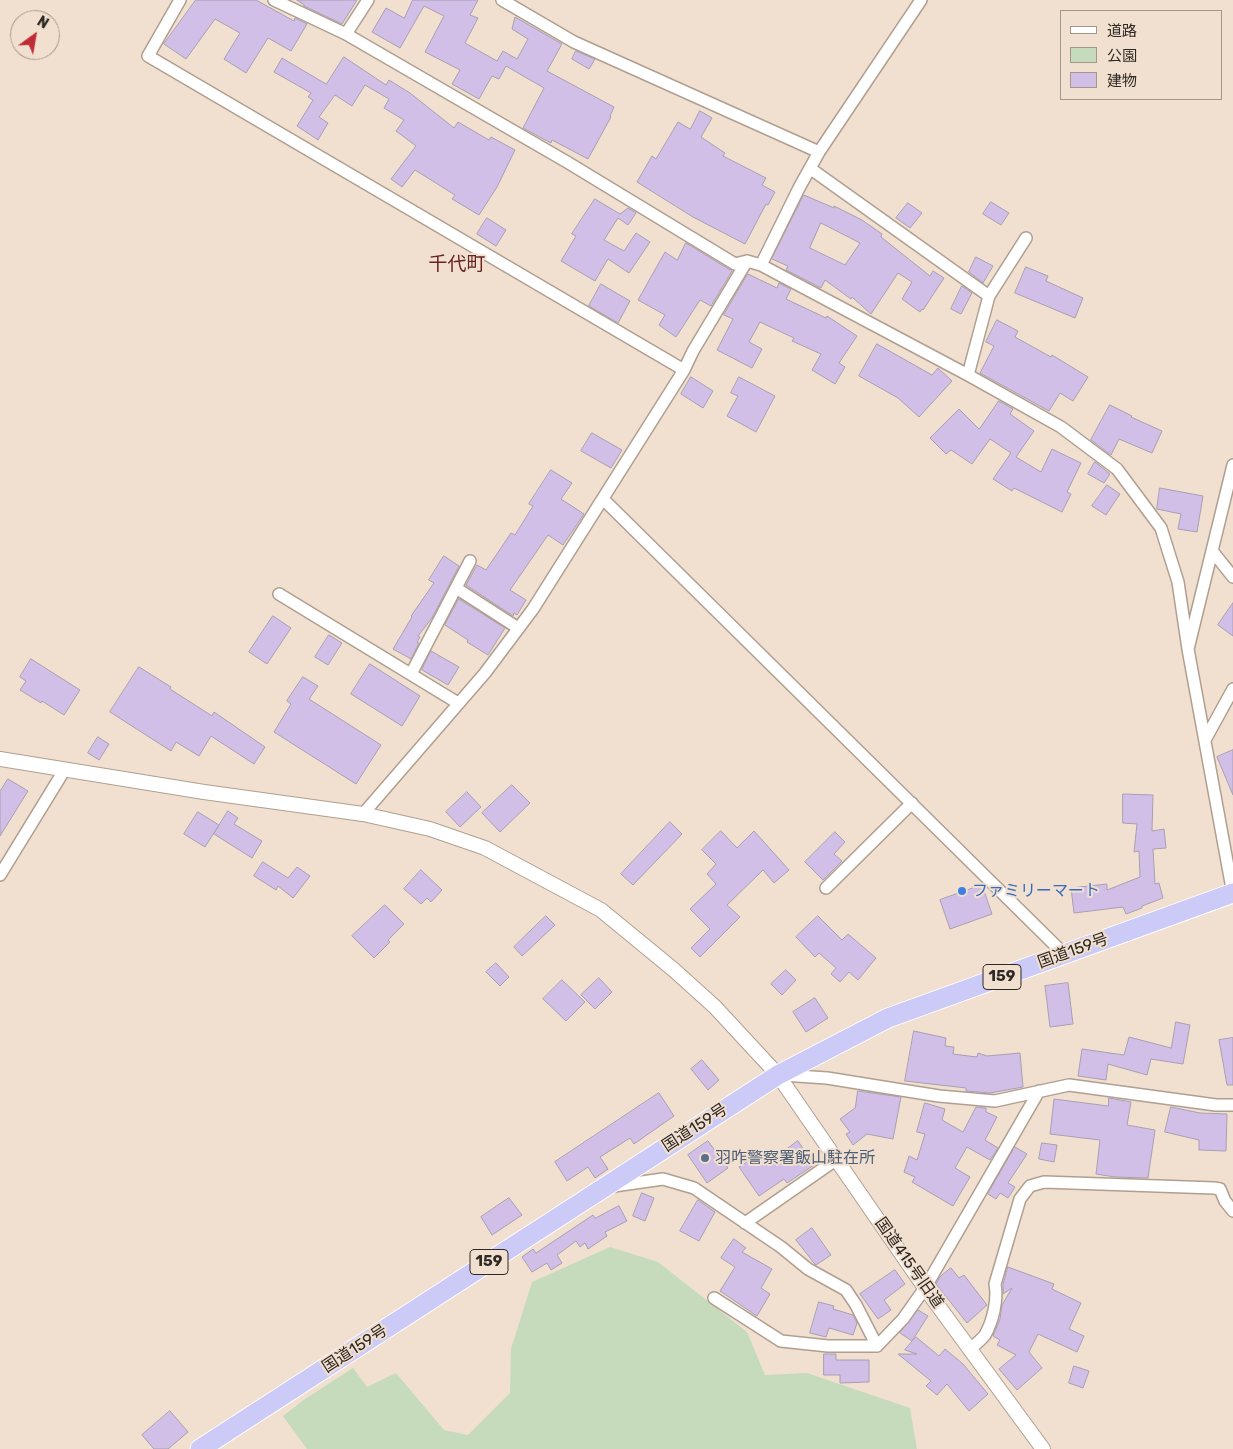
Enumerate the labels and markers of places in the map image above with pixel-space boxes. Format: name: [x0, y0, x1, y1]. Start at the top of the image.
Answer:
place label: ファミリーマート: [972, 881, 1100, 901]
marker: ファミリーマート: [956, 885, 968, 897]
place label: 羽咋警察署飯山駐在所: [715, 1148, 875, 1168]
marker: 羽咋警察署飯山駐在所: [699, 1152, 711, 1164]

